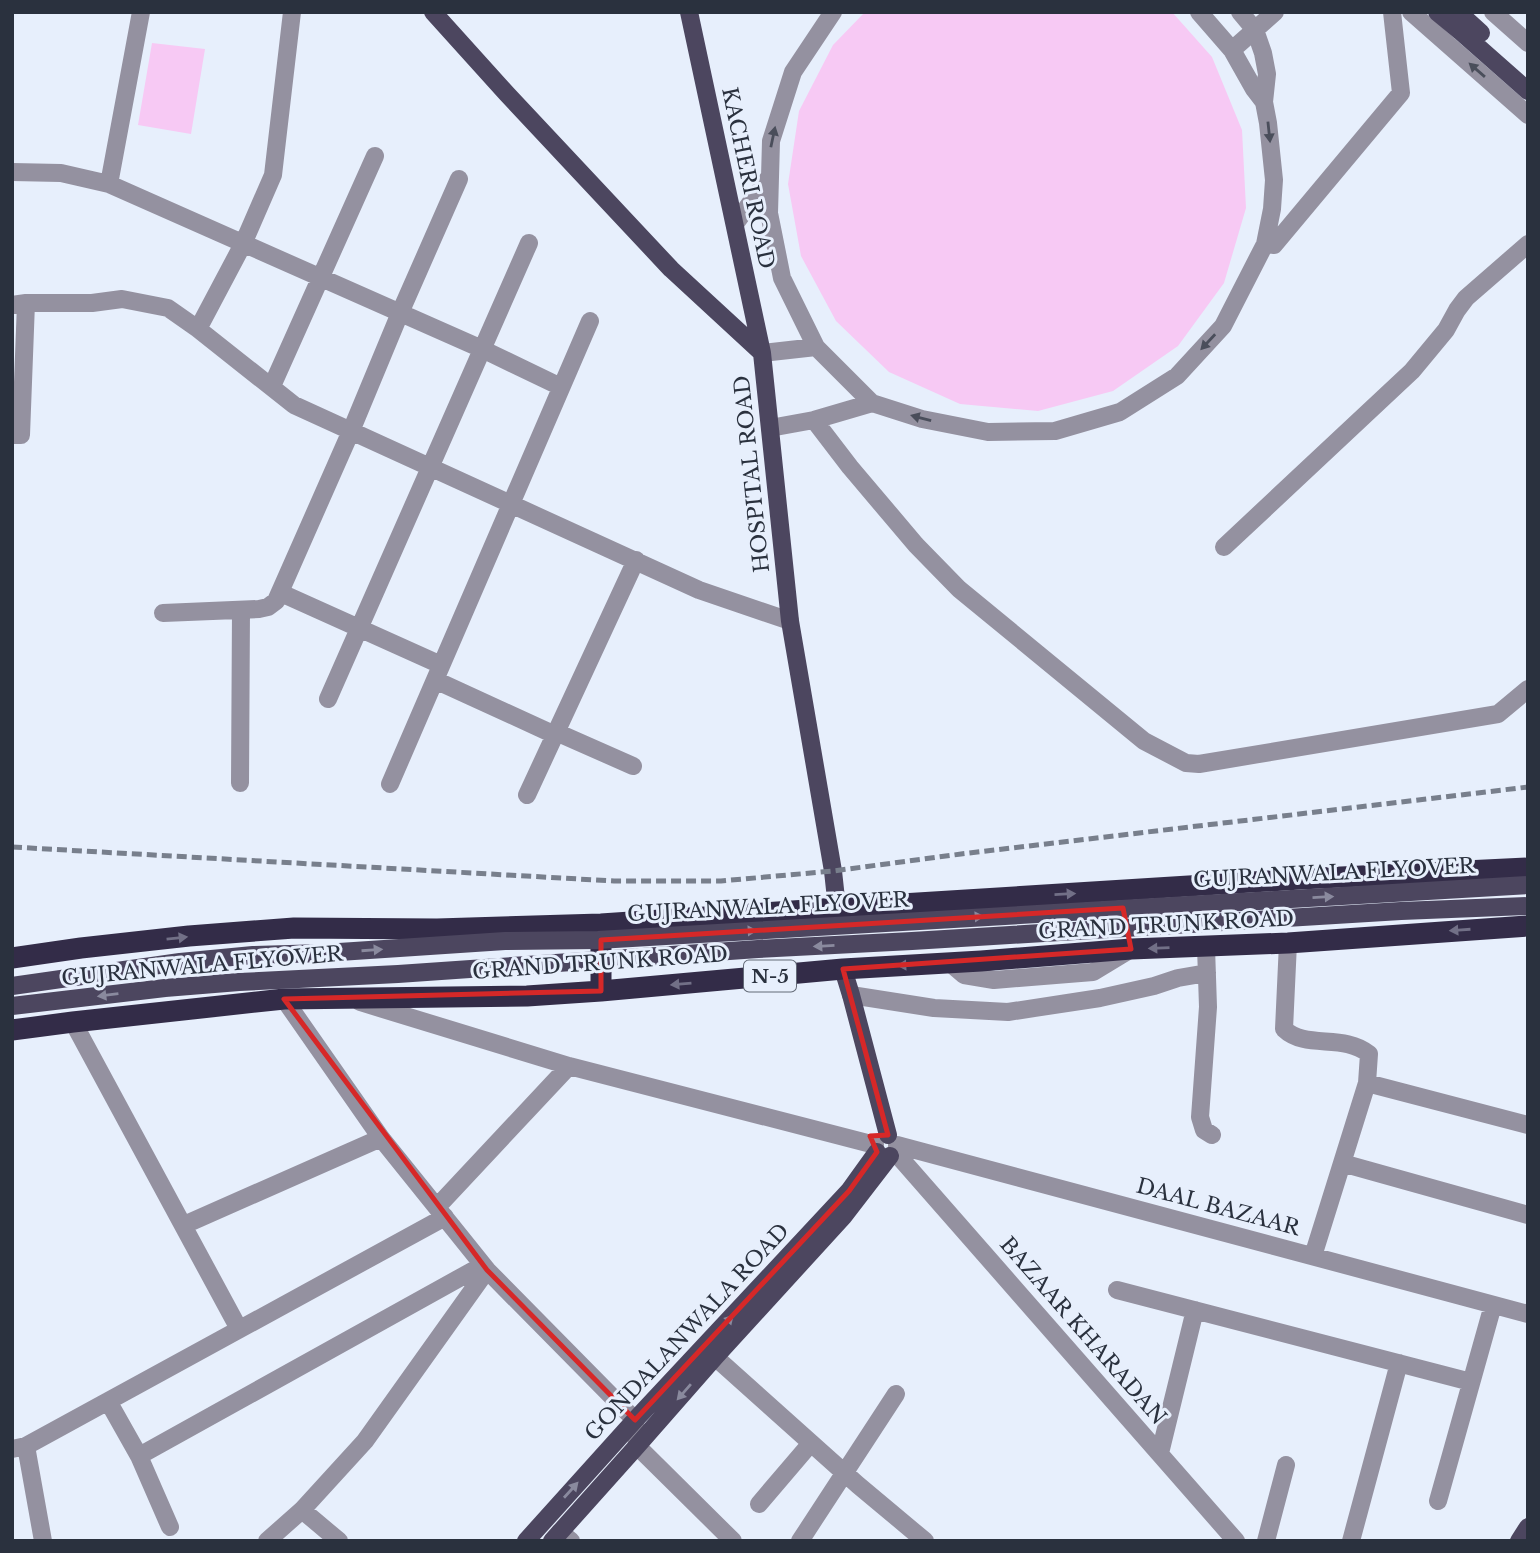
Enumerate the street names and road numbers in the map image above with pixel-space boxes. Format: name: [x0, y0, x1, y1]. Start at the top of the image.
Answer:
street label: KACHERI ROAD: [716, 85, 780, 271]
street label: HOSPITAL ROAD: [729, 374, 775, 574]
street label: GUJRANWALA FLYOVER: [1192, 853, 1477, 893]
street label: GUJRANWALA FLYOVER: [626, 887, 911, 927]
street label: GRAND TRUNK ROAD: [1038, 905, 1294, 945]
street label: GUJRANWALA FLYOVER: [60, 941, 345, 991]
street label: GRAND TRUNK ROAD: [471, 941, 729, 985]
road number: N-5: [744, 960, 796, 992]
street label: DAAL BAZAAR: [1133, 1173, 1304, 1242]
street label: GONDALANWALA ROAD: [579, 1218, 795, 1446]
street label: BAZAAR KHARADAN: [994, 1232, 1172, 1430]

